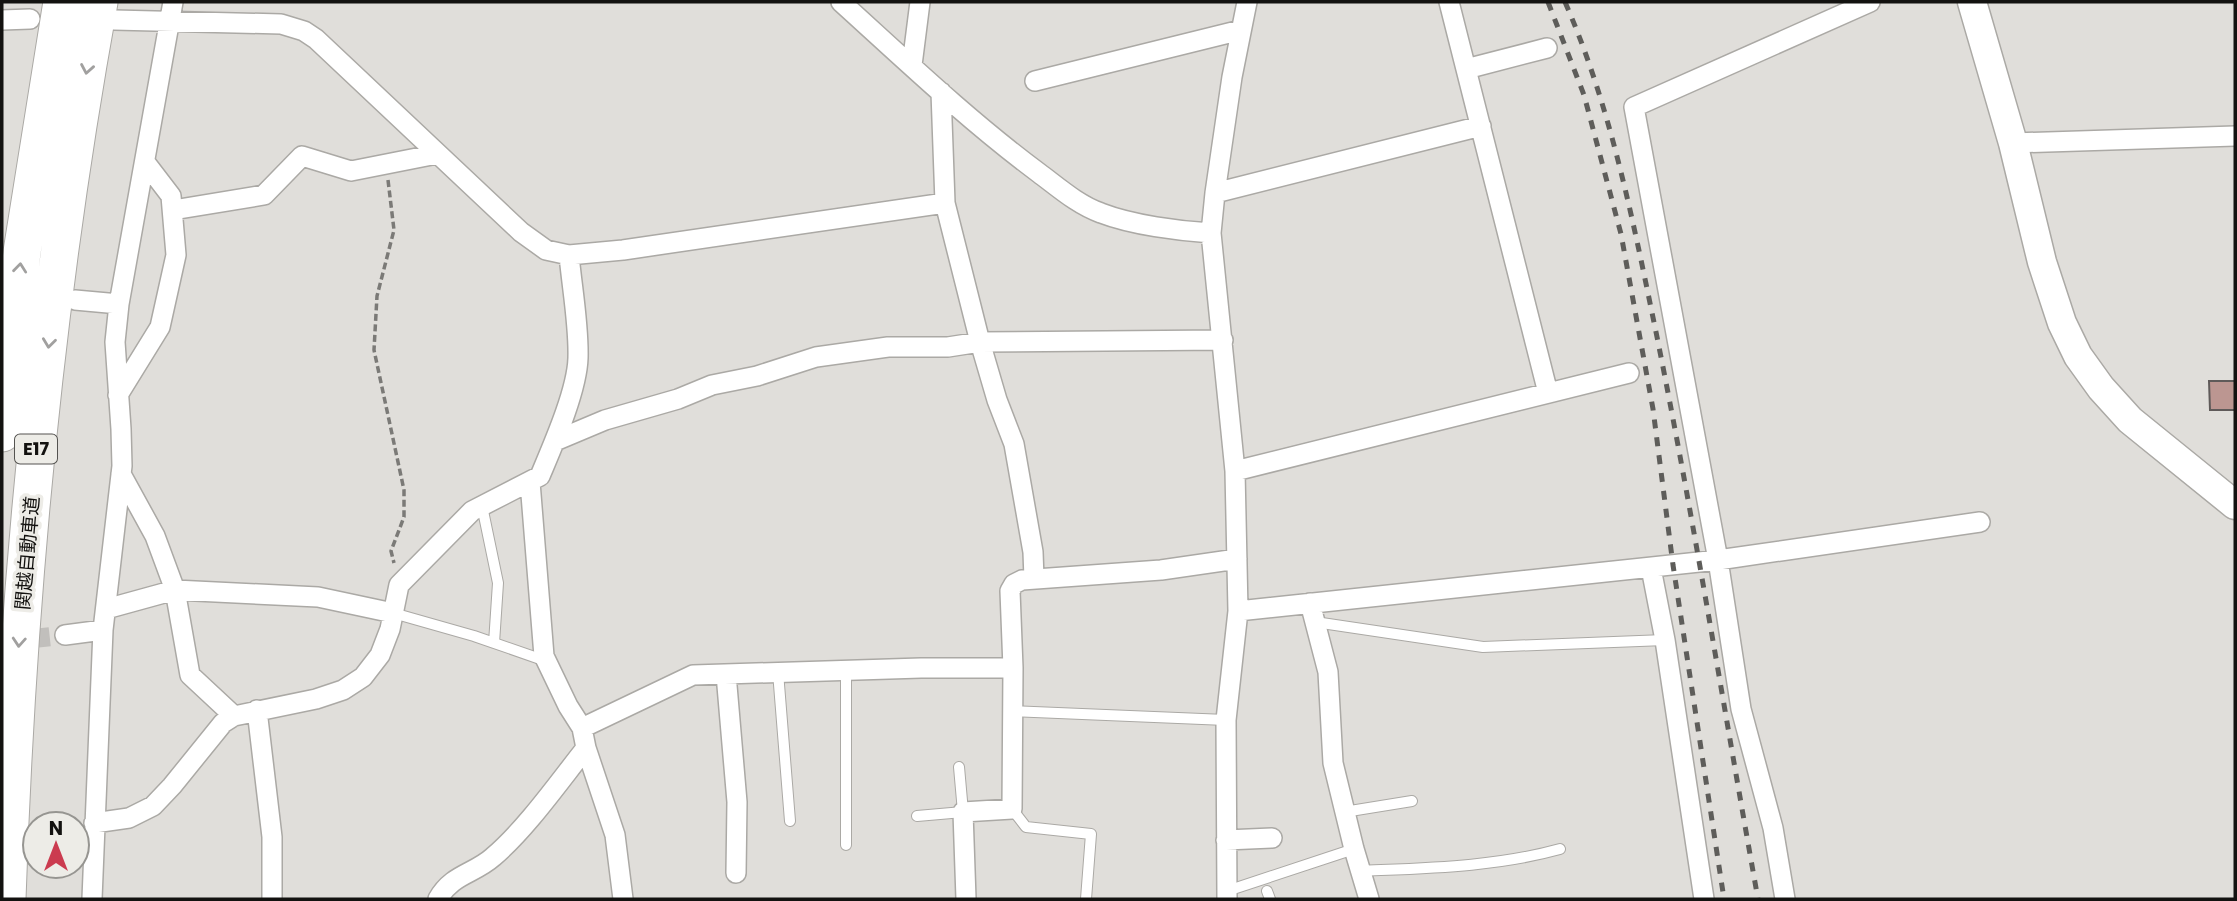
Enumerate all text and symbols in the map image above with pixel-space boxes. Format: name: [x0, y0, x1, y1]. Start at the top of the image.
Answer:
one-way arrow: [80, 63, 95, 75]
one-way arrow: [12, 262, 27, 273]
one-way arrow: [41, 337, 56, 349]
road number: E17: [15, 434, 57, 463]
street label: 関越自動車道: [9, 495, 46, 611]
one-way arrow: [12, 637, 27, 648]
north arrow: [21, 810, 91, 880]
text: N: [49, 815, 63, 842]

